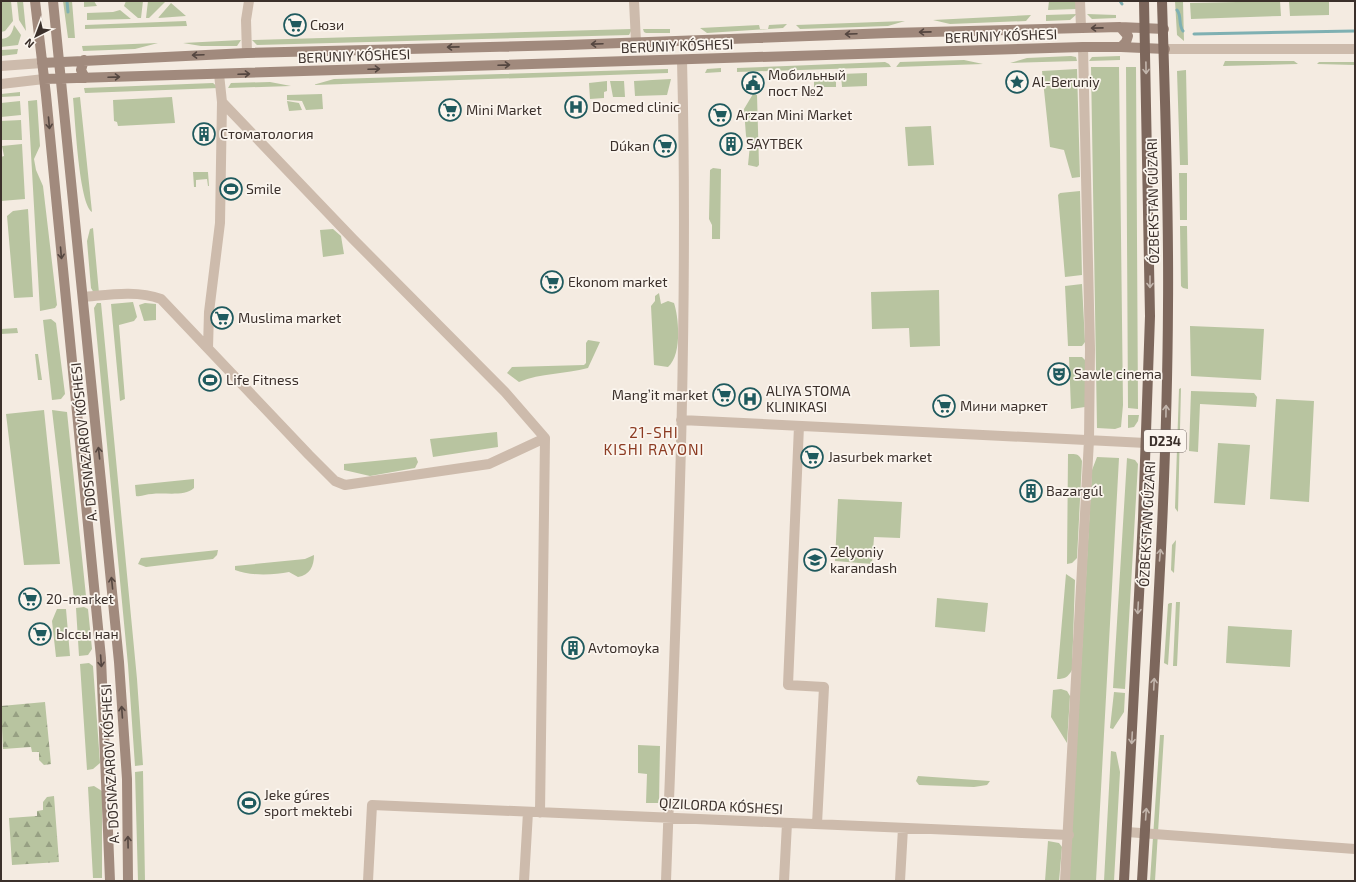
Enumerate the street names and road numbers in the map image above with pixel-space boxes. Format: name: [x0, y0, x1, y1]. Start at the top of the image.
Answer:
street label: BERUNIY KÓSHESI: [944, 25, 1058, 46]
street label: BERUNIY KÓSHESI: [620, 35, 734, 56]
street label: BERUNIY KÓSHESI: [297, 45, 411, 66]
street label: ÓZBEKSTAN GÚZARI: [1143, 138, 1162, 264]
street label: A. DOSNAZAROV KÓSHESI: [67, 362, 100, 522]
road number: D234: [1144, 430, 1186, 452]
street label: ÓZBEKSTAN GÚZARI: [1135, 461, 1158, 587]
street label: A. DOSNAZAROV KÓSHESI: [97, 684, 122, 844]
street label: QIZILORDA KÓSHESI: [659, 794, 783, 817]

